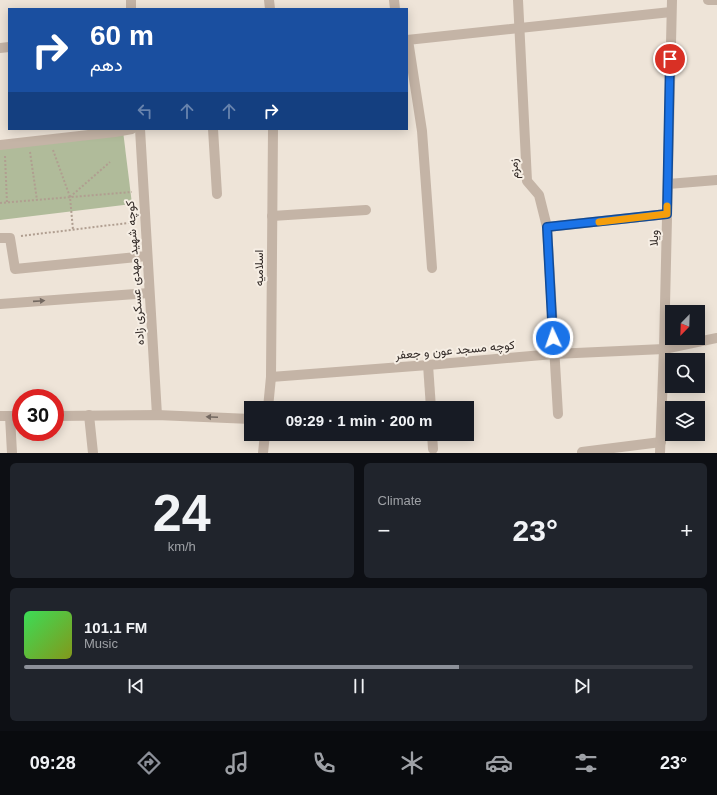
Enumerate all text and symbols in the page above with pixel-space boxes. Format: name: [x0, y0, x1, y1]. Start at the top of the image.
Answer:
text: 60 m: [90, 20, 154, 51]
icon: right: [24, 24, 76, 76]
pin: [653, 42, 687, 76]
icon: arrive: [659, 48, 681, 70]
text: دهم: [90, 55, 123, 75]
icon: left: [134, 100, 156, 122]
icon: ahead: [176, 100, 198, 122]
icon: ahead: [218, 100, 240, 122]
icon: right: [260, 100, 282, 122]
street label: زمزم: [506, 158, 523, 180]
street label: کوچه شهید مهدی عسکری زاده: [123, 200, 148, 346]
street label: ویلا: [647, 230, 662, 246]
street label: اسلامیه: [252, 250, 266, 286]
one-way arrow: [33, 297, 45, 304]
north arrow: [665, 305, 705, 345]
map controls: [665, 305, 705, 441]
position arrow: [532, 317, 574, 359]
street label: کوچه مسجد عون و جعفر: [394, 338, 515, 363]
button: search: [665, 353, 705, 393]
speed limit sign: 30: [12, 389, 64, 441]
button: layers: [665, 401, 705, 441]
text: 09:29 · 1 min · 200 m: [286, 412, 432, 429]
one-way arrow: [206, 414, 218, 421]
text: 24: [153, 484, 211, 542]
text: Climate: [378, 493, 422, 508]
text: 23°: [513, 514, 558, 547]
text: −: [378, 518, 390, 543]
text: +: [680, 518, 693, 543]
text: km/h: [168, 539, 196, 554]
text: 101.1 FM: [84, 619, 147, 636]
text: Music: [84, 636, 118, 651]
icon: previous: [125, 675, 147, 697]
icon: pause: [348, 675, 370, 697]
icon: next: [571, 675, 593, 697]
icon: directions: [135, 749, 163, 777]
icon: music: [223, 749, 251, 777]
icon: phone: [310, 749, 338, 777]
icon: climate: [398, 749, 426, 777]
icon: car: [485, 749, 513, 777]
icon: filters: [572, 749, 600, 777]
text: 09:28: [30, 753, 76, 773]
text: 23°: [660, 753, 687, 773]

